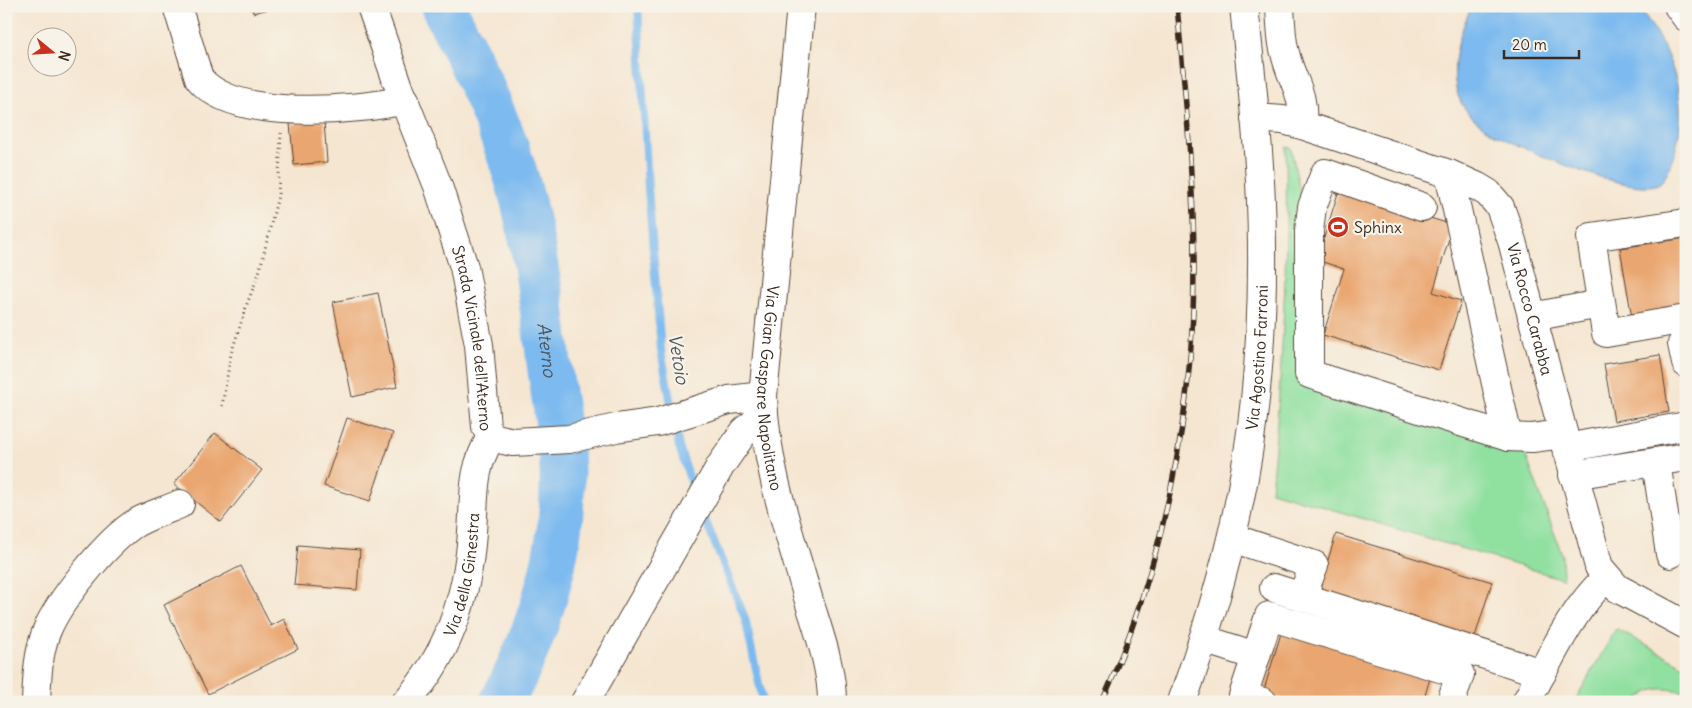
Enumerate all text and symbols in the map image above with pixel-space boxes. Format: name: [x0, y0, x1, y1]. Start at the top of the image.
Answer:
north arrow: [28, 28, 78, 78]
scale bar: [1504, 28, 1580, 60]
text: 20 m: [1512, 35, 1547, 54]
text: N: [54, 49, 74, 63]
sports icon: Sphinx: [1326, 215, 1350, 239]
place label: Sphinx: [1354, 217, 1402, 237]
street label: Via Rocco Carabba: [1503, 241, 1557, 377]
street label: Strada Vicinale dell'Aterno: [448, 243, 496, 432]
street label: Via Gian Gaspare Napolitano: [753, 284, 787, 493]
street label: Via Agostino Farroni: [1241, 285, 1272, 431]
water label: Aterno: [533, 321, 562, 379]
water label: Vetoio: [664, 332, 694, 387]
street label: Via della Ginestra: [439, 512, 483, 639]

